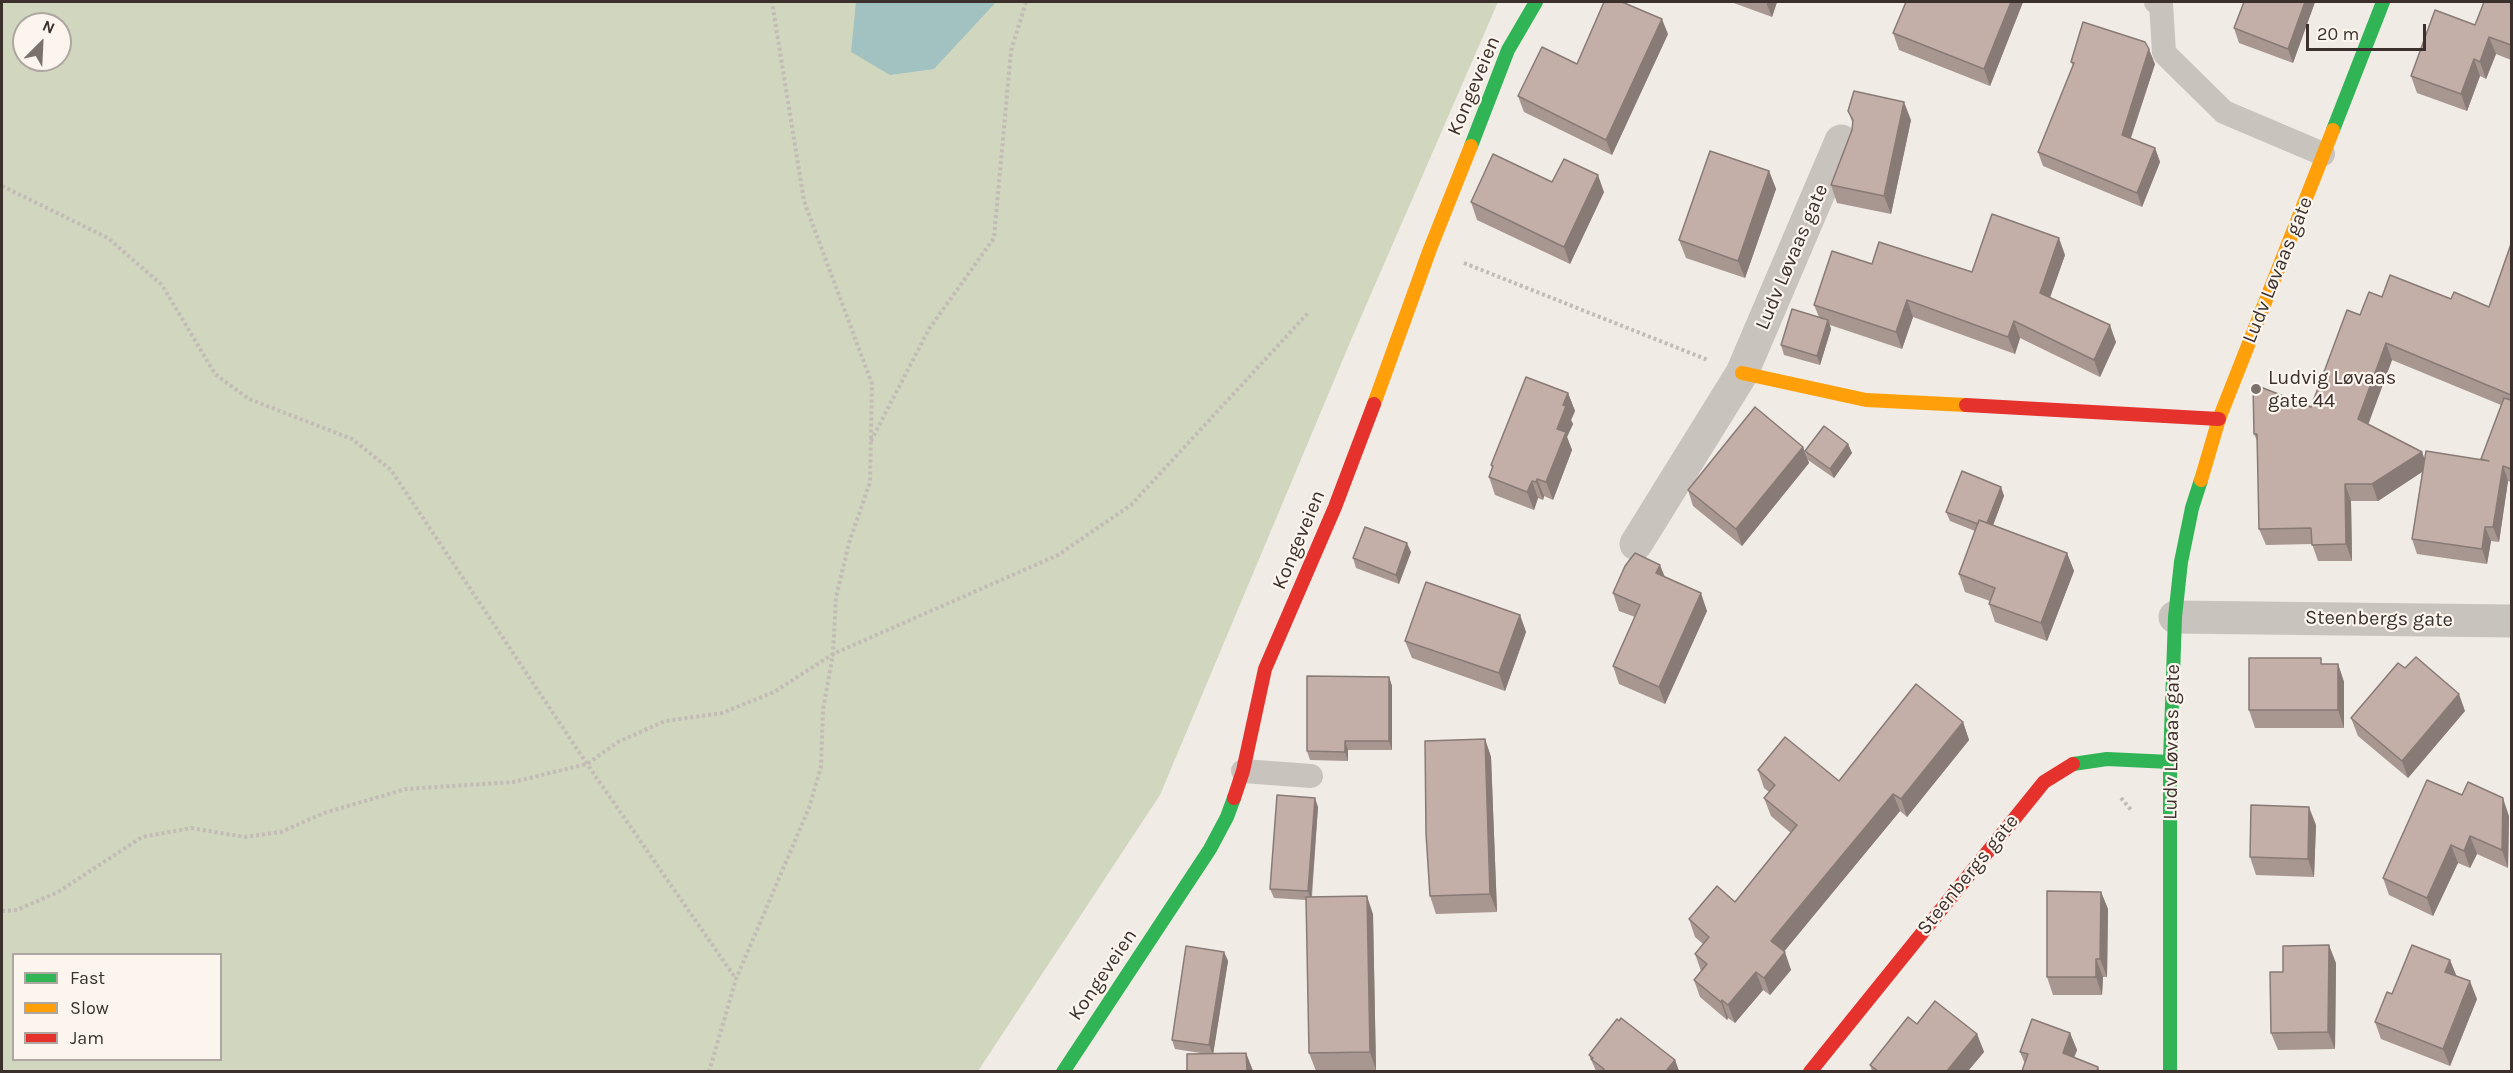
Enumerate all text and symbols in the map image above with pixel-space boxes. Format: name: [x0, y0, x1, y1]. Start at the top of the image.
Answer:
north arrow: [12, 12, 72, 72]
scale bar: [2309, 12, 2429, 50]
text: N: [40, 16, 58, 38]
text: 20 m: [2317, 23, 2359, 45]
street label: Kongeveien: [1442, 33, 1506, 139]
street label: Ludv Løvaas gate: [1751, 181, 1833, 333]
street label: Ludv Løvaas gate: [2238, 193, 2318, 347]
place label: Ludvig Løvaas gate 44: [2268, 366, 2396, 413]
marker: Ludvig Løvaas gate 44: [2249, 382, 2263, 396]
street label: Kongeveien: [1267, 487, 1331, 593]
street label: Steenbergs gate: [2305, 606, 2453, 632]
street label: Ludv Løvaas gate: [2159, 664, 2185, 820]
street label: Steenbergs gate: [1912, 810, 2024, 940]
street label: Kongeveien: [1064, 925, 1142, 1025]
legend: [12, 953, 222, 1061]
text: Fast: [70, 967, 105, 989]
text: Slow: [70, 997, 109, 1019]
text: Jam: [70, 1027, 104, 1049]

